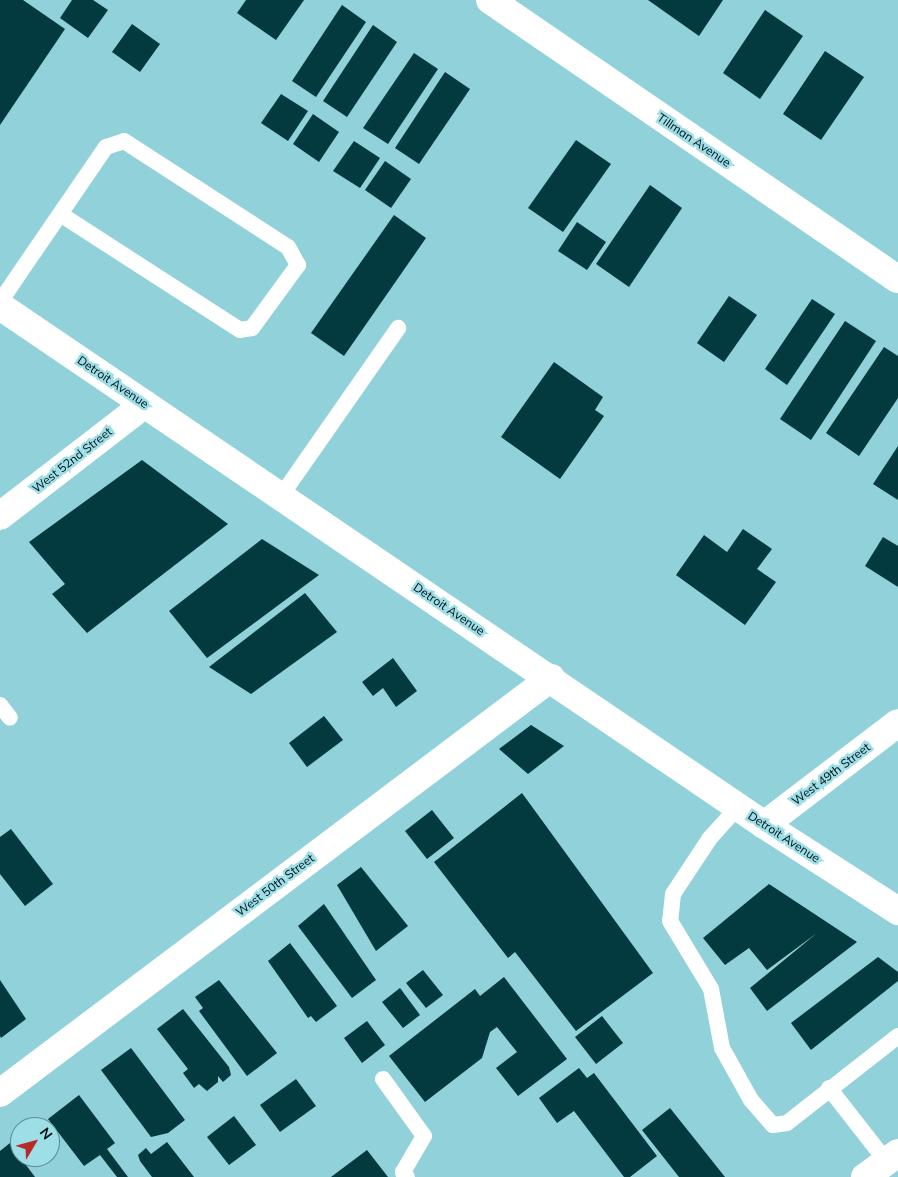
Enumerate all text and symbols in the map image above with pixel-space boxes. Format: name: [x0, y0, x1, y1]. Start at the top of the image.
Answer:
street label: Tillman Avenue: [655, 110, 733, 170]
street label: Detroit Avenue: [75, 353, 151, 411]
street label: West 52nd Street: [29, 424, 115, 496]
street label: Detroit Avenue: [411, 580, 487, 638]
street label: West 49th Street: [789, 740, 873, 808]
street label: Detroit Avenue: [745, 808, 823, 866]
street label: West 50th Street: [233, 851, 317, 919]
north arrow: [10, 1117, 60, 1167]
text: N: [36, 1124, 57, 1143]

